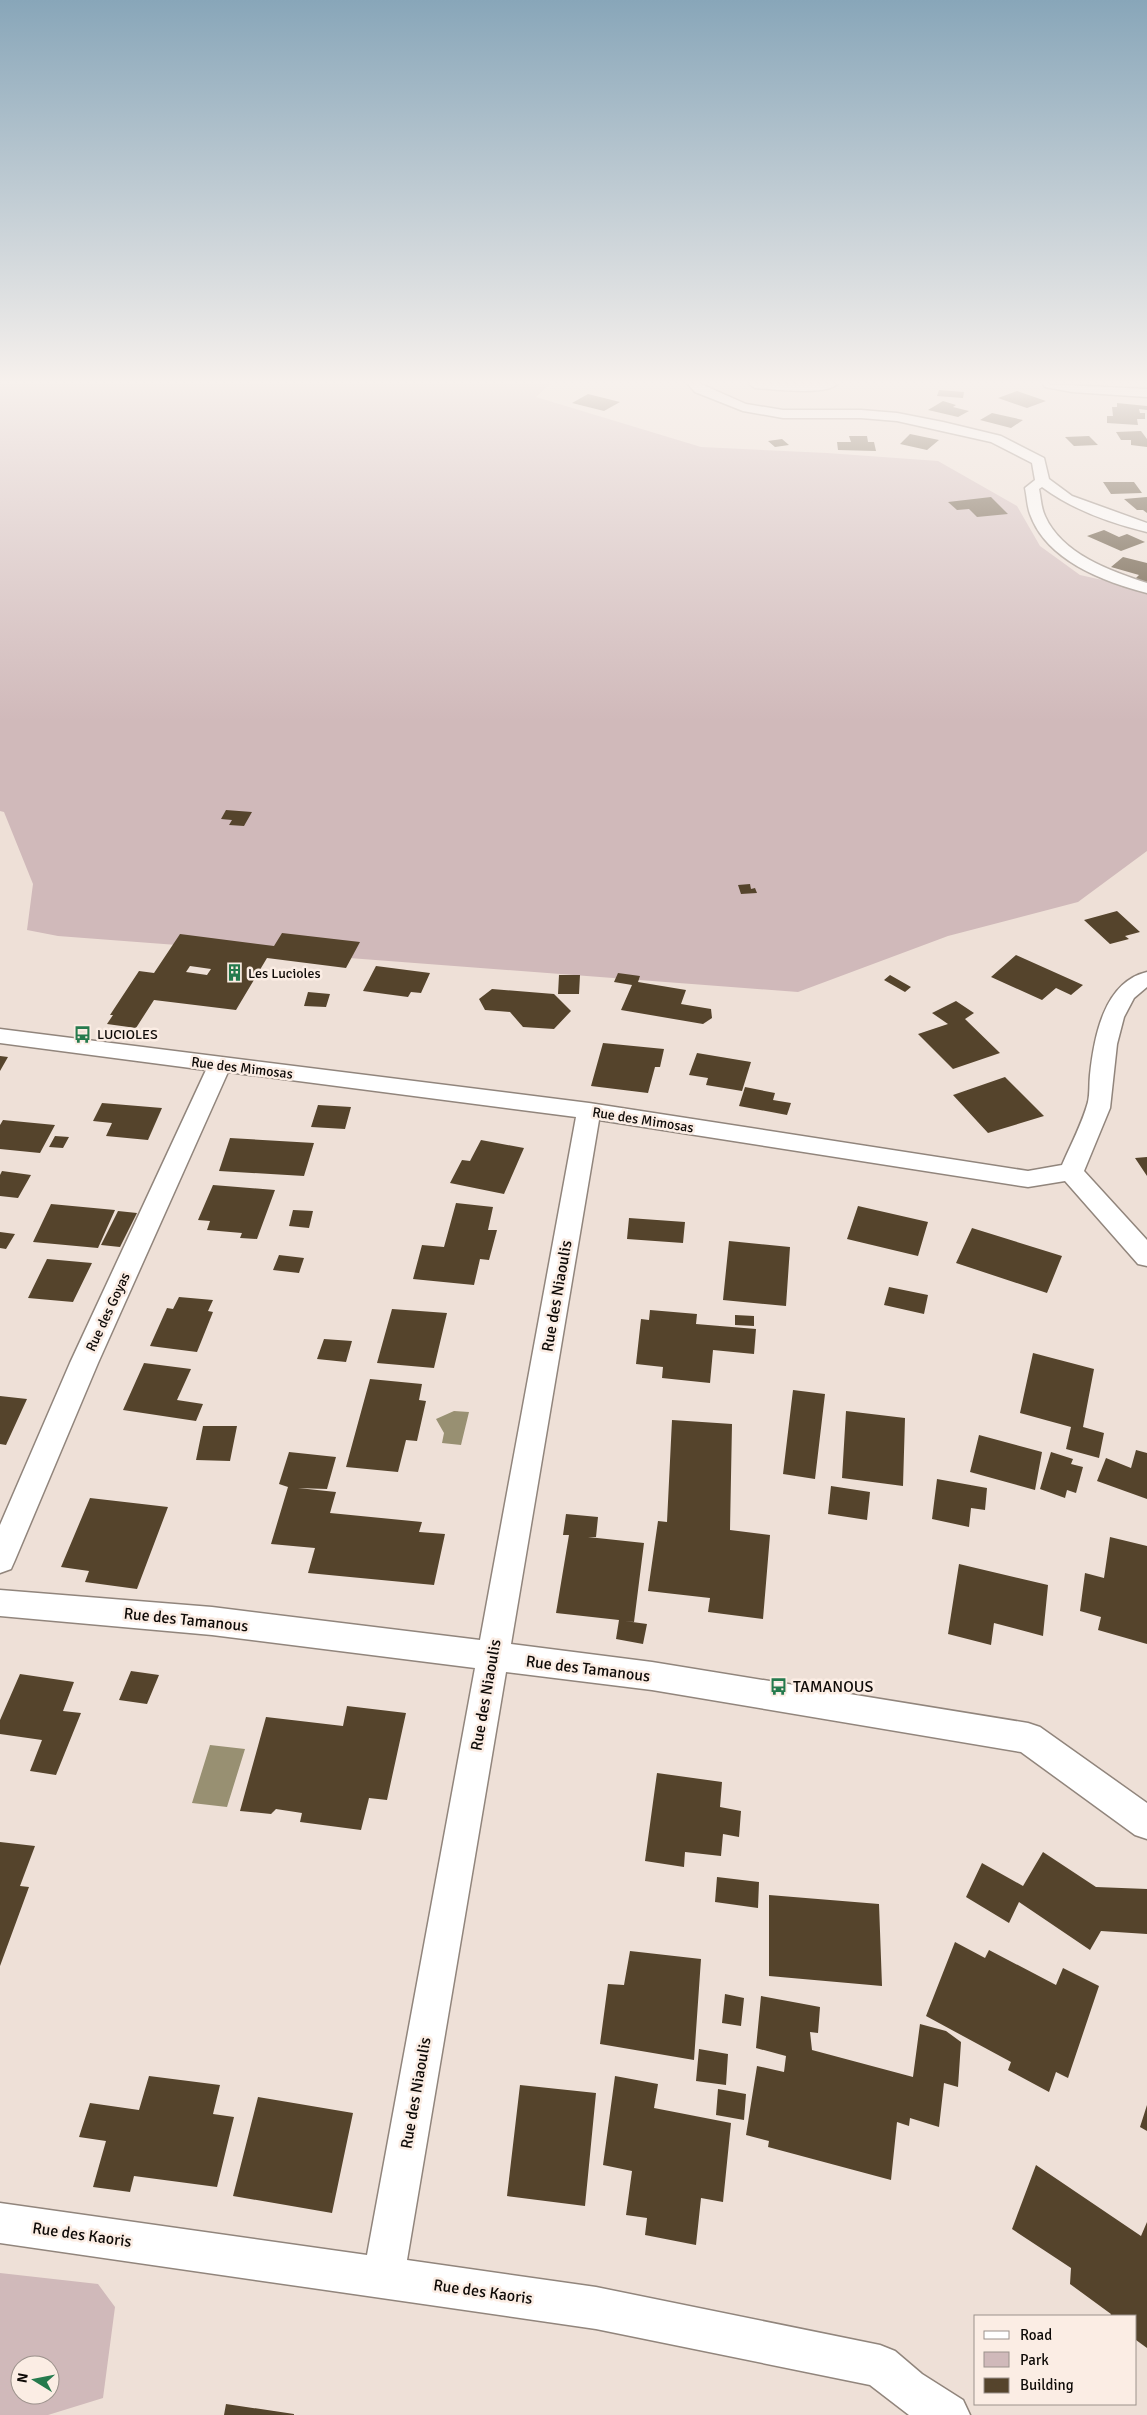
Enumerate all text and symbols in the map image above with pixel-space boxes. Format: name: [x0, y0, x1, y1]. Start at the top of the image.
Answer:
building icon: Les Lucioles: [224, 963, 244, 983]
place label: Les Lucioles: [248, 965, 321, 982]
bus stop icon: LUCIOLES: [73, 1024, 93, 1044]
place label: LUCIOLES: [97, 1026, 158, 1043]
street label: Rue des Mimosas: [190, 1053, 294, 1083]
street label: Rue des Mimosas: [591, 1104, 695, 1136]
street label: Rue des Niaoulis: [537, 1239, 577, 1353]
street label: Rue des Goyas: [82, 1270, 134, 1354]
street label: Rue des Tamanous: [123, 1604, 249, 1636]
street label: Rue des Niaoulis: [466, 1638, 506, 1752]
street label: Rue des Tamanous: [525, 1651, 651, 1687]
bus stop icon: TAMANOUS: [769, 1677, 789, 1697]
place label: TAMANOUS: [793, 1677, 873, 1697]
street label: Rue des Niaoulis: [396, 2036, 436, 2150]
street label: Rue des Kaoris: [31, 2218, 133, 2252]
street label: Rue des Kaoris: [432, 2275, 534, 2309]
legend: [974, 2315, 1137, 2405]
text: Road: [1020, 2326, 1052, 2344]
text: Park: [1020, 2351, 1049, 2369]
north arrow: [10, 2355, 60, 2405]
text: N: [13, 2372, 32, 2384]
text: Building: [1020, 2376, 1074, 2394]

